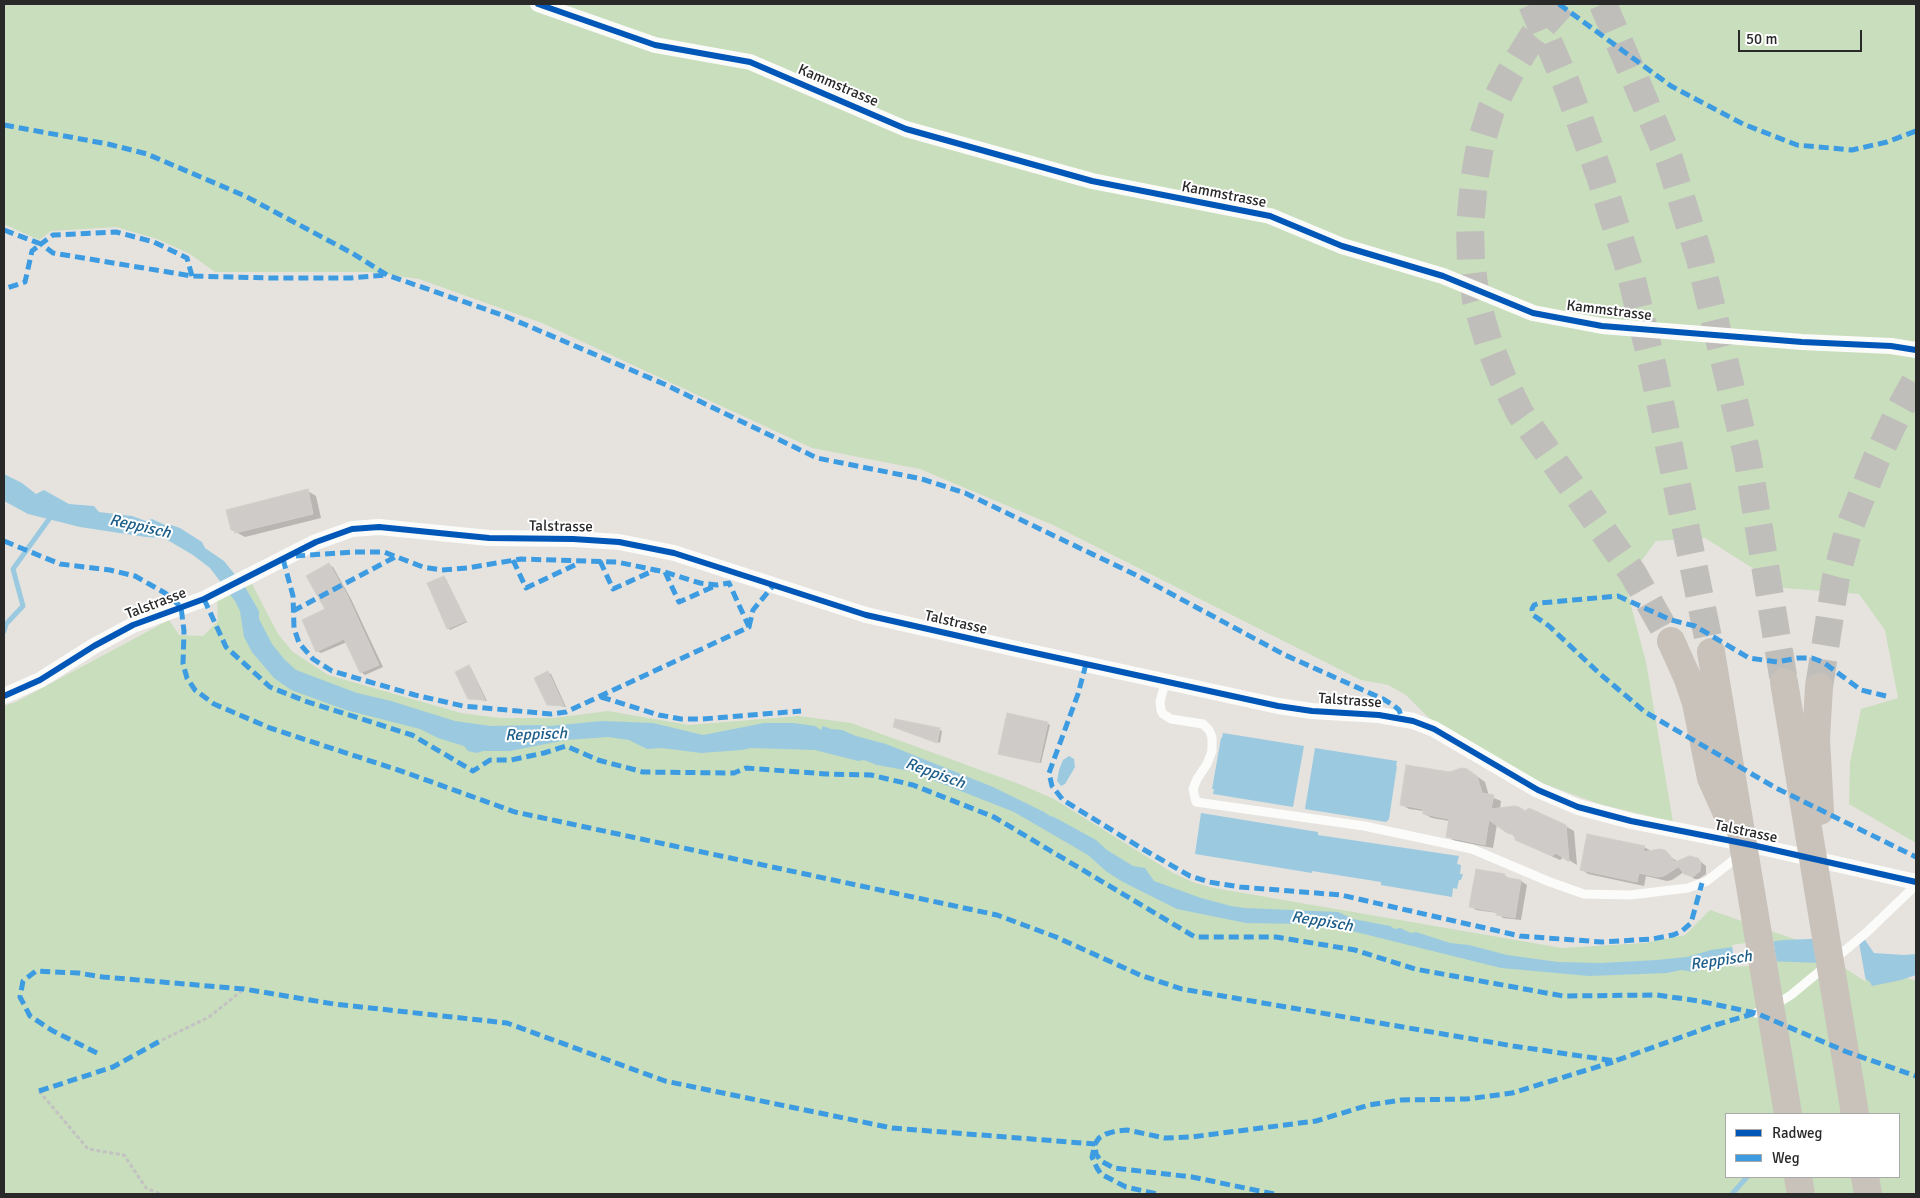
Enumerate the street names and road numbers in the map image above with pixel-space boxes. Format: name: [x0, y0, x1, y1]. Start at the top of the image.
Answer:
street label: Kammstrasse: [795, 61, 881, 111]
street label: Kammstrasse: [1180, 178, 1268, 212]
street label: Kammstrasse: [1565, 297, 1653, 325]
street label: Talstrasse: [529, 517, 593, 537]
street label: Talstrasse: [123, 584, 189, 624]
street label: Talstrasse: [923, 607, 989, 639]
street label: Talstrasse: [1318, 690, 1382, 712]
street label: Talstrasse: [1713, 817, 1779, 847]

